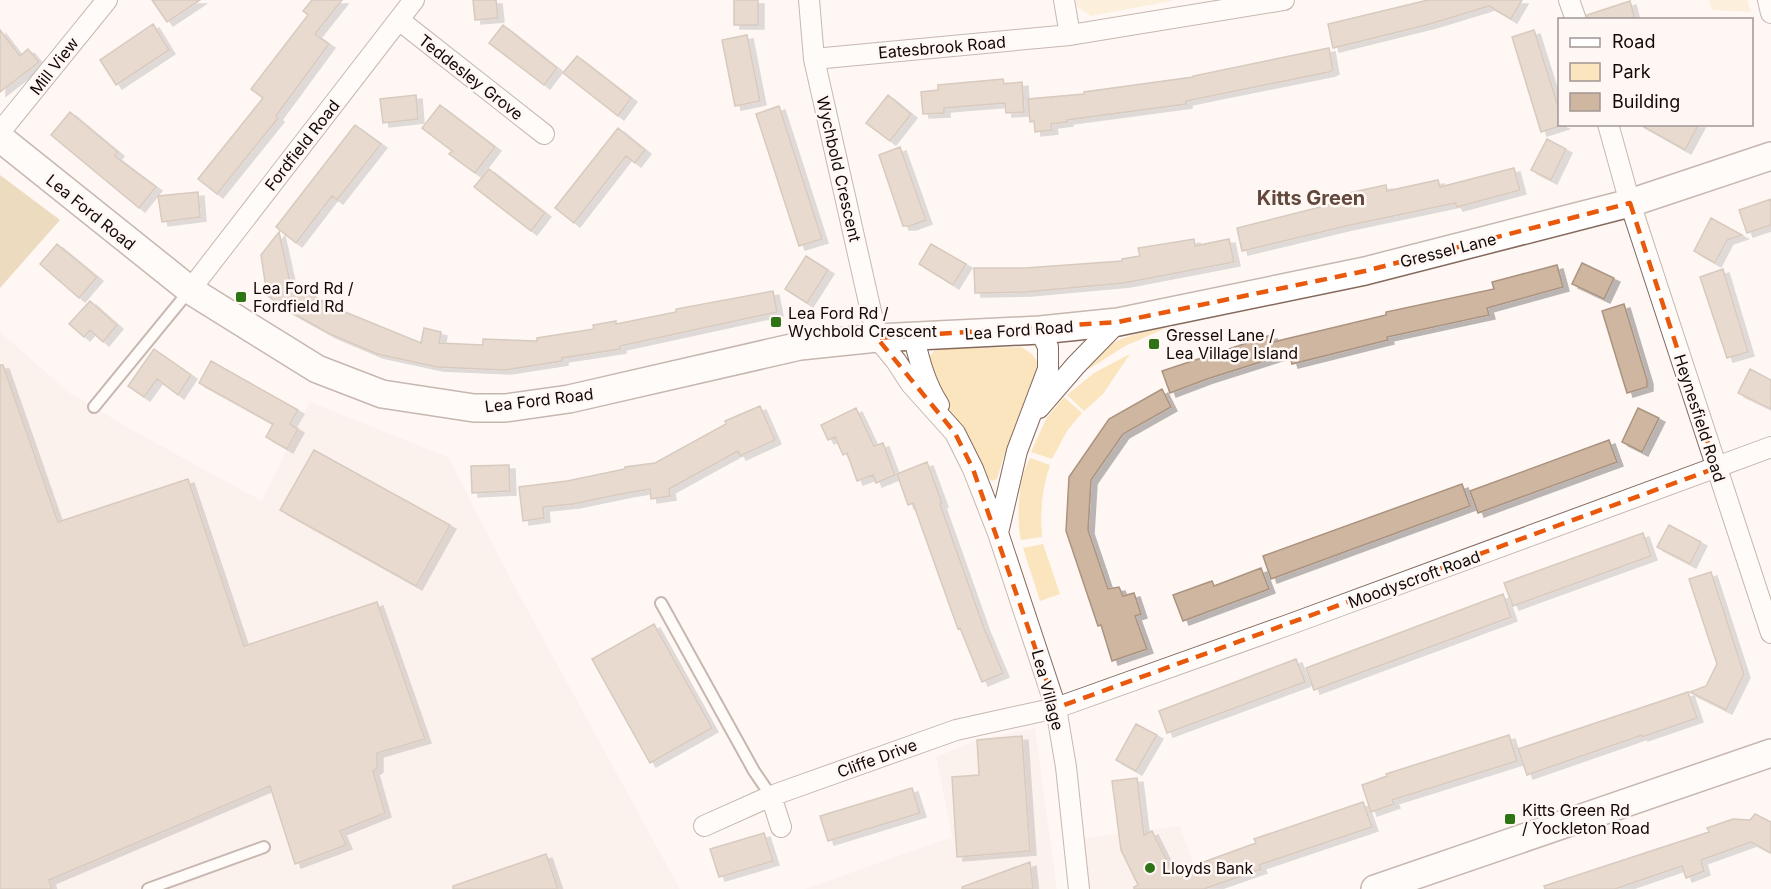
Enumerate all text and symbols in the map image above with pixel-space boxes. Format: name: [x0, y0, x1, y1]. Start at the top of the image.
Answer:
legend: [1558, 18, 1753, 126]
street label: Teddesley Grove: [415, 30, 527, 124]
street label: Eatesbrook Road: [877, 31, 1007, 63]
text: Road: [1612, 31, 1655, 52]
street label: Mill View: [25, 33, 83, 99]
text: Park: [1612, 61, 1651, 82]
text: Building: [1612, 91, 1680, 112]
street label: Wychbold Crescent: [812, 94, 866, 244]
street label: Fordfield Road: [260, 96, 344, 194]
street label: Lea Ford Road: [42, 170, 140, 254]
district label: Kitts Green: [1257, 186, 1365, 210]
street label: Gressel Lane: [1398, 228, 1498, 272]
place label: Lea Ford Rd / Fordfield Rd: [253, 278, 354, 316]
marker: Lea Ford Rd / Fordfield Rd: [234, 290, 248, 304]
place label: Lea Ford Rd / Wychbold Crescent: [788, 303, 937, 341]
marker: Lea Ford Rd / Wychbold Crescent: [769, 315, 783, 329]
street label: Lea Ford Road: [964, 316, 1074, 344]
place label: Gressel Lane / Lea Village Island: [1166, 325, 1298, 363]
marker: Gressel Lane / Lea Village Island: [1147, 337, 1161, 351]
street label: Heynesfield Road: [1670, 352, 1730, 484]
street label: Lea Ford Road: [484, 383, 594, 417]
street label: Moodyscroft Road: [1345, 546, 1483, 612]
street label: Lea Village: [1028, 647, 1068, 733]
street label: Cliffe Drive: [834, 734, 920, 782]
place label: Kitts Green Rd / Yockleton Road: [1522, 800, 1650, 838]
marker: Kitts Green Rd / Yockleton Road: [1503, 812, 1517, 826]
place label: Lloyds Bank: [1162, 858, 1254, 878]
marker: Lloyds Bank: [1143, 861, 1157, 875]

